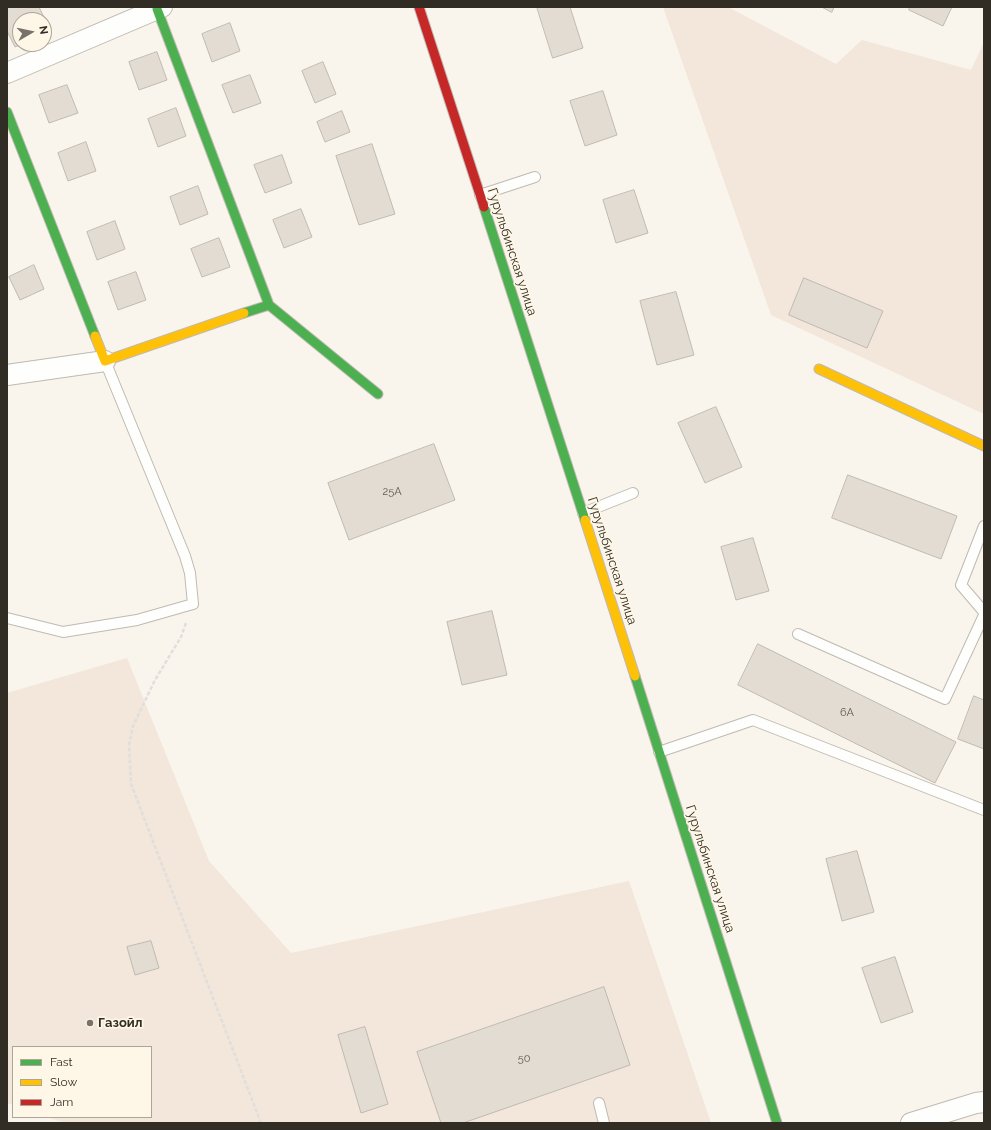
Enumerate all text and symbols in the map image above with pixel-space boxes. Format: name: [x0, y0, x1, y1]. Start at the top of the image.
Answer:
north arrow: [12, 12, 52, 52]
text: N: [36, 25, 50, 35]
street label: Гурульбинская улица: [484, 186, 540, 318]
house number: 25А: [382, 485, 402, 499]
street label: Гурульбинская улица: [584, 495, 640, 627]
house number: 6А: [840, 706, 854, 720]
street label: Гурульбинская улица: [682, 803, 738, 935]
place label: Газойл: [98, 1015, 142, 1031]
marker: Газойл: [85, 1018, 95, 1028]
legend: [12, 1046, 152, 1118]
house number: 50: [518, 1052, 530, 1066]
text: Fast: [50, 1055, 73, 1069]
text: Slow: [50, 1075, 77, 1089]
text: Jam: [50, 1095, 73, 1109]

